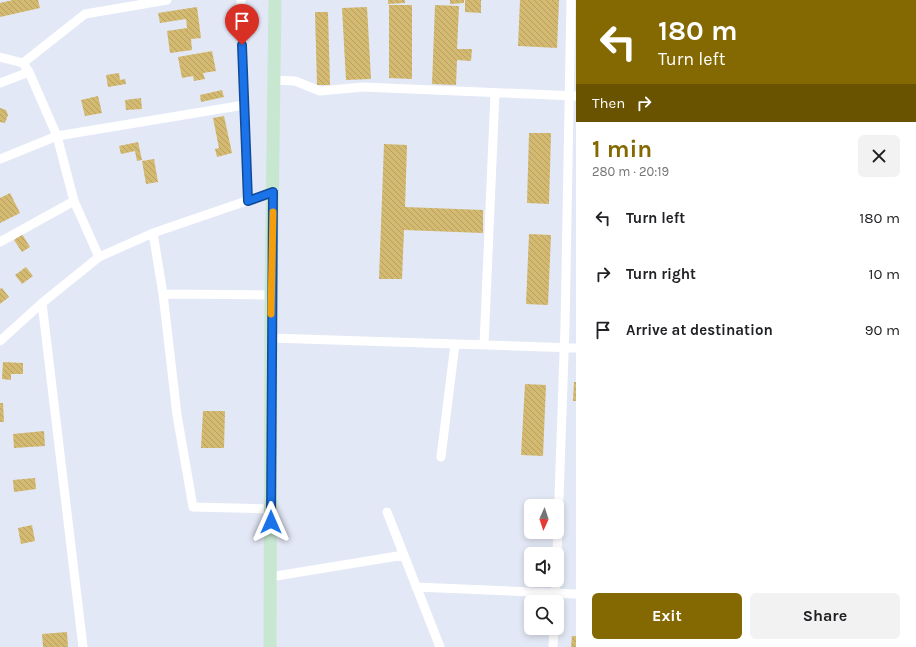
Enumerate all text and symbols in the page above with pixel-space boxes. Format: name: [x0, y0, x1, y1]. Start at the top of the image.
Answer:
pin: [225, 4, 259, 45]
icon: arrive: [231, 10, 253, 32]
text: 180 m: [658, 14, 737, 47]
icon: left: [592, 16, 644, 68]
text: Turn left: [658, 48, 726, 70]
icon: right: [633, 92, 655, 114]
text: Then: [592, 94, 625, 112]
text: 1 min: [592, 135, 652, 163]
button: close: [858, 135, 900, 177]
text: 280 m · 20:19: [592, 164, 669, 179]
icon: left: [592, 207, 614, 229]
text: Turn left: [626, 209, 685, 227]
text: 180 m: [859, 209, 900, 227]
icon: right: [592, 263, 614, 285]
text: Turn right: [626, 265, 696, 283]
text: 10 m: [869, 265, 900, 283]
icon: arrive: [592, 319, 614, 341]
text: Arrive at destination: [626, 321, 773, 339]
text: 90 m: [865, 321, 900, 339]
north arrow: [524, 499, 564, 539]
map controls: [524, 499, 564, 635]
position arrow: [250, 501, 292, 543]
button: sound: [524, 547, 564, 587]
button: Exit: [592, 593, 742, 639]
button: Share: [750, 593, 900, 639]
button: search: [524, 595, 564, 635]

